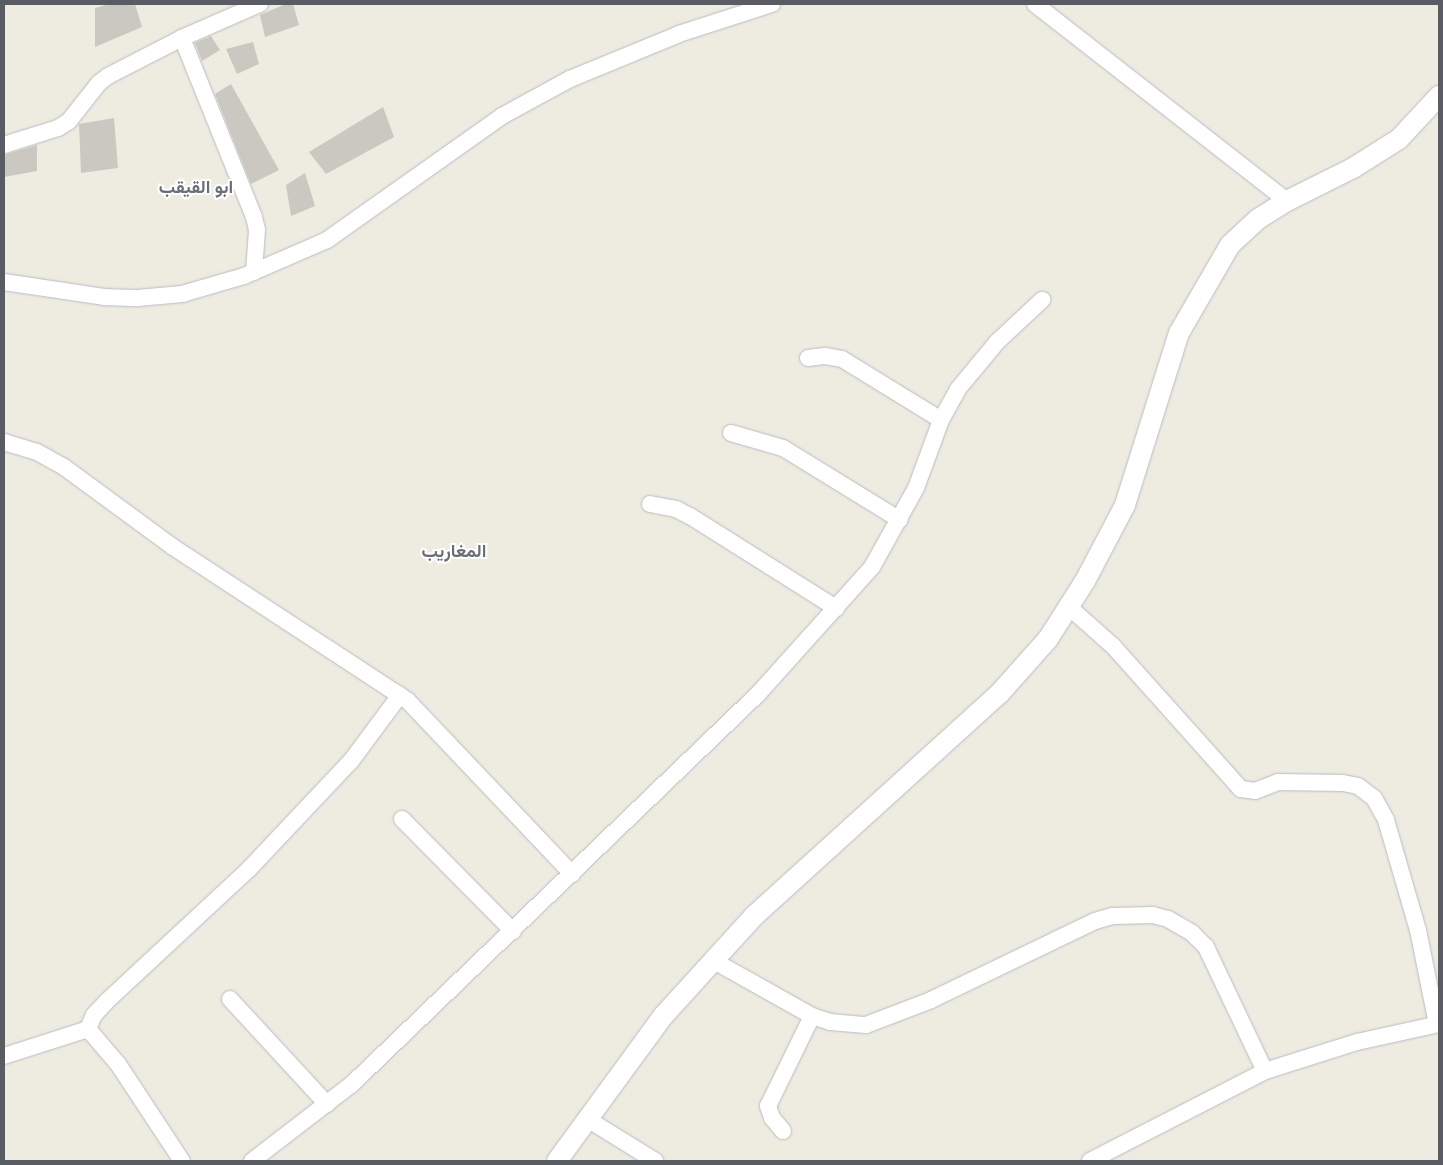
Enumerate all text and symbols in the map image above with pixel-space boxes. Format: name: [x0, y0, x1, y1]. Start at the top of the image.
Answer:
district label: ابو القيقب: [159, 176, 233, 198]
district label: المغاريب: [422, 540, 486, 562]

